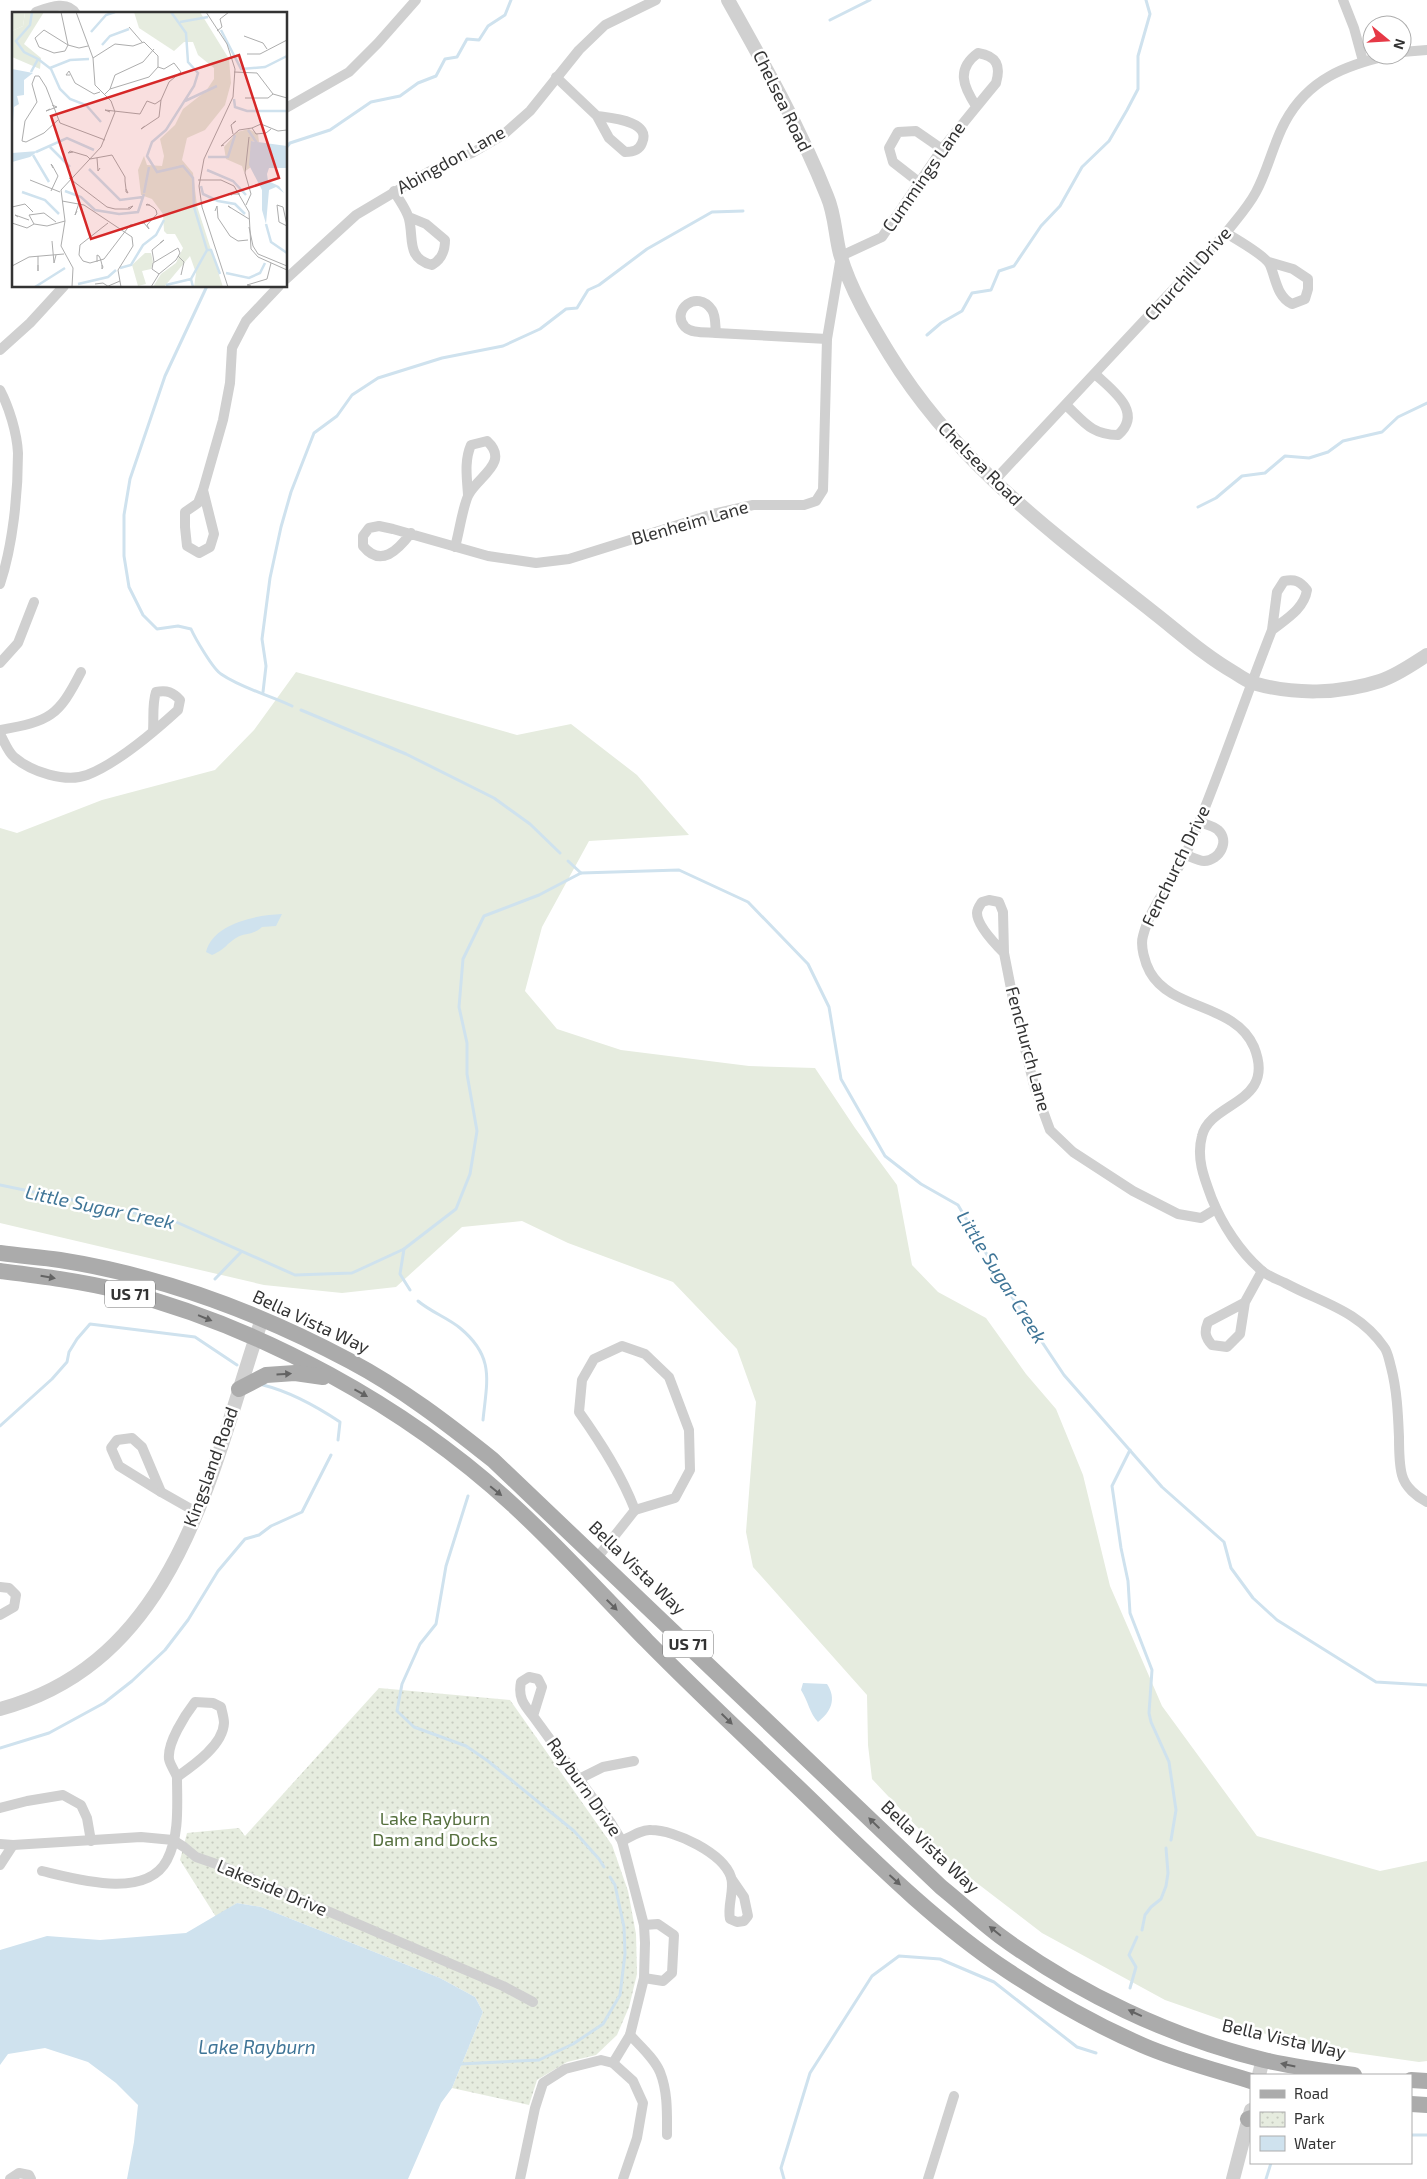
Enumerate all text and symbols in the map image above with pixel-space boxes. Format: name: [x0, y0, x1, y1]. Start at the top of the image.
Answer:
inset map: [12, 12, 288, 288]
north arrow: [1362, 15, 1412, 65]
text: N: [1390, 37, 1409, 52]
street label: Chelsea Road: [749, 46, 817, 155]
street label: Cummings Lane: [877, 117, 969, 236]
street label: Abingdon Lane: [392, 120, 509, 198]
street label: Churchill Drive: [1139, 222, 1235, 325]
street label: Chelsea Road: [934, 417, 1027, 510]
street label: Blenheim Lane: [629, 495, 751, 549]
street label: Fenchurch Drive: [1136, 801, 1214, 930]
street label: Fenchurch Lane: [1002, 984, 1056, 1114]
water label: Little Sugar Creek: [23, 1179, 177, 1234]
water label: Little Sugar Creek: [952, 1206, 1052, 1347]
one-way arrow: [41, 1274, 57, 1282]
road number: US 71: [105, 1280, 155, 1308]
street label: Bella Vista Way: [250, 1284, 374, 1358]
one-way arrow: [198, 1315, 212, 1323]
one-way arrow: [276, 1370, 292, 1378]
one-way arrow: [353, 1389, 368, 1397]
street label: Kingsland Road: [178, 1404, 242, 1530]
one-way arrow: [489, 1485, 502, 1496]
street label: Bella Vista Way: [585, 1515, 691, 1619]
one-way arrow: [605, 1599, 617, 1611]
road number: US 71: [663, 1630, 713, 1658]
one-way arrow: [721, 1713, 733, 1725]
street label: Rayburn Drive: [543, 1733, 627, 1840]
street label: Bella Vista Way: [877, 1795, 985, 1898]
park label: Lake Rayburn Dam and Docks: [372, 1807, 498, 1850]
one-way arrow: [868, 1817, 880, 1829]
street label: Lakeside Drive: [214, 1854, 331, 1920]
one-way arrow: [888, 1874, 900, 1886]
one-way arrow: [989, 1926, 1002, 1937]
one-way arrow: [1128, 2009, 1142, 2017]
street label: Bella Vista Way: [1220, 2013, 1349, 2063]
water label: Lake Rayburn: [198, 2035, 316, 2059]
one-way arrow: [1280, 2060, 1296, 2068]
legend: [1250, 2074, 1412, 2164]
text: Road: [1294, 2084, 1329, 2102]
text: Park: [1294, 2109, 1325, 2127]
text: Water: [1294, 2134, 1336, 2152]

